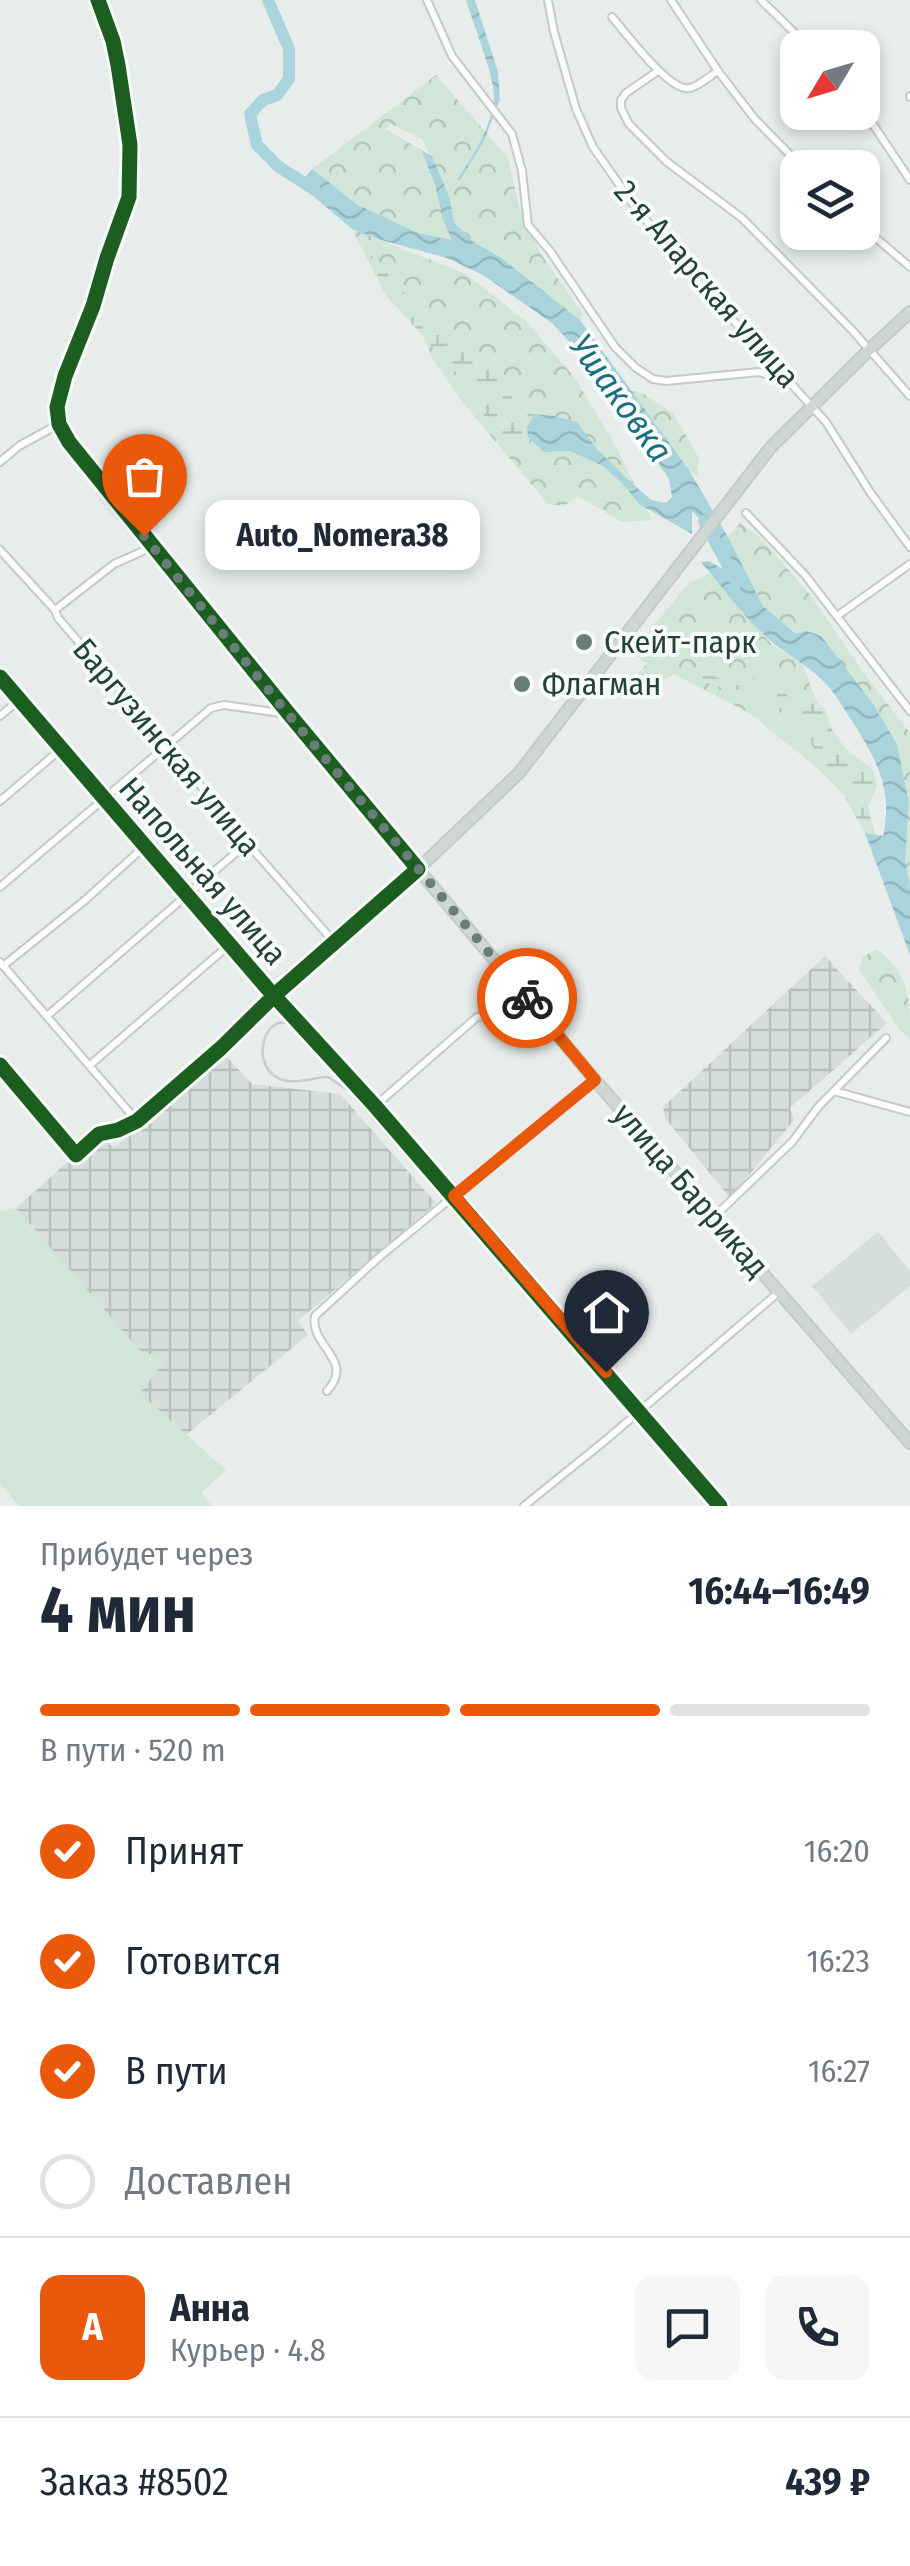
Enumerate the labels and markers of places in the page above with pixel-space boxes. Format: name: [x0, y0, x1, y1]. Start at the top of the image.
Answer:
pin: [102, 434, 187, 537]
callout: Auto_Nomera38: [204, 501, 479, 571]
place label: Скейт-парк: [604, 623, 756, 661]
marker: Скейт-парк: [573, 631, 595, 653]
place label: Флагман: [542, 665, 661, 703]
marker: Флагман: [511, 673, 533, 695]
pin: [564, 1270, 649, 1373]

